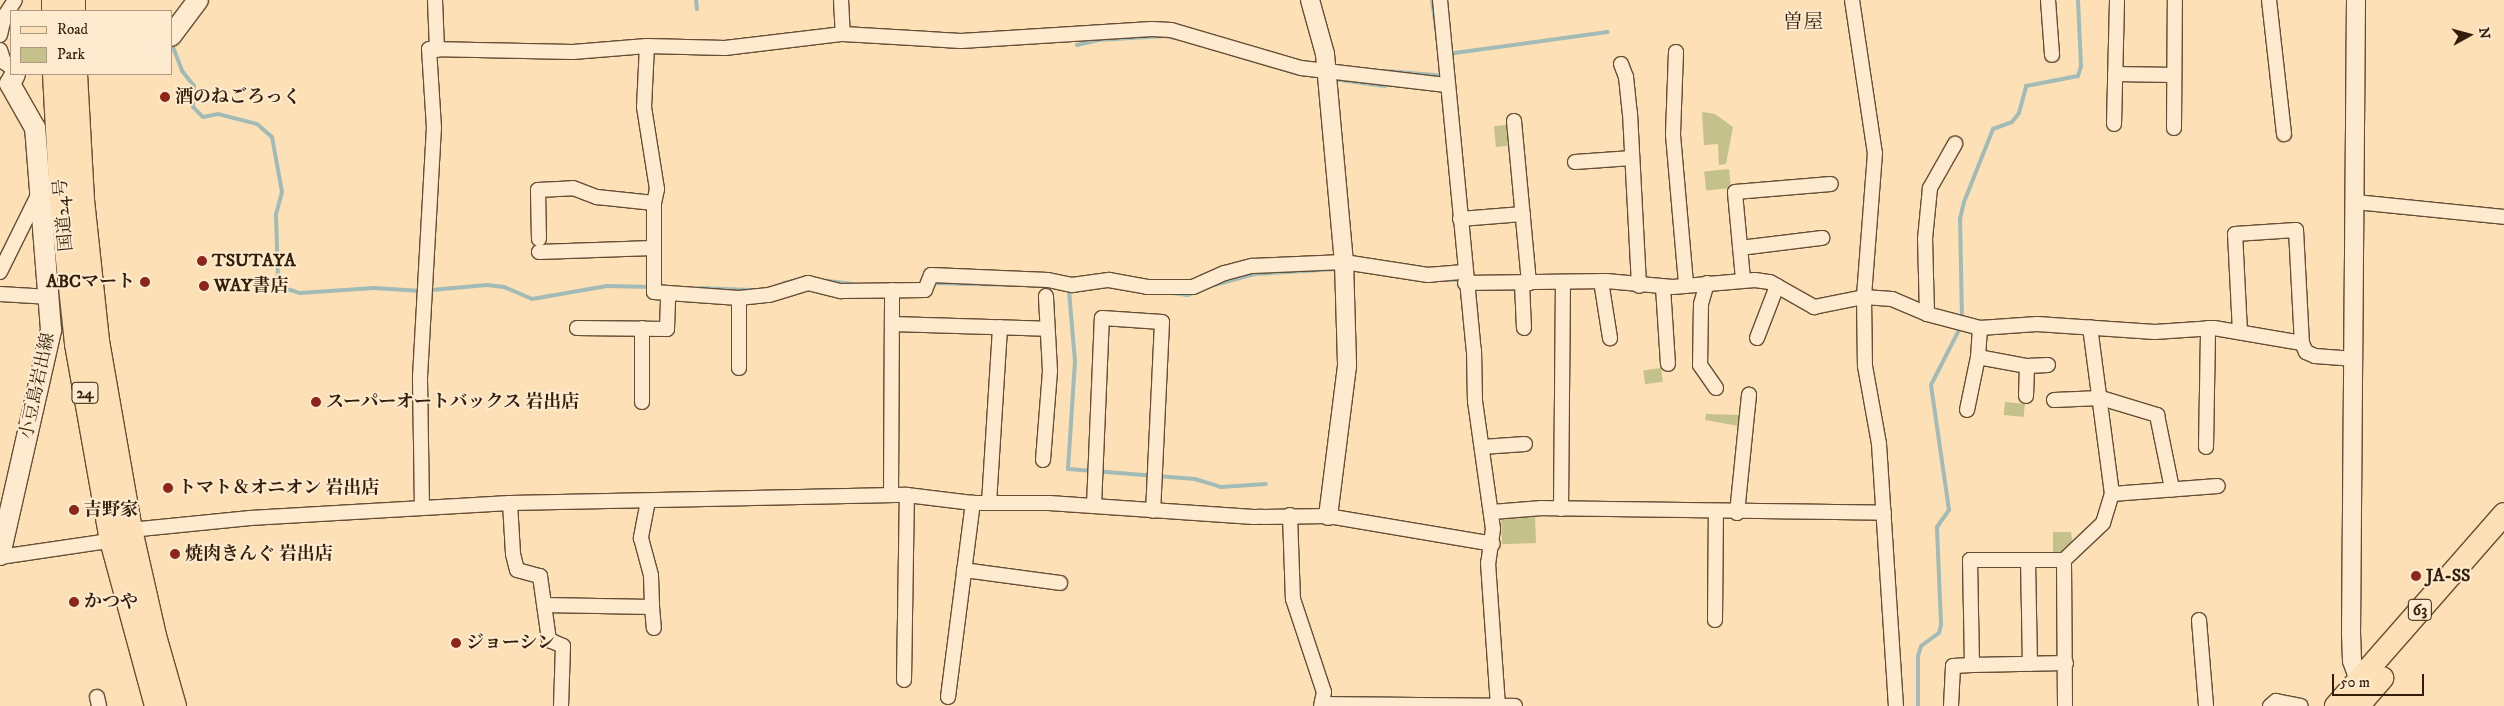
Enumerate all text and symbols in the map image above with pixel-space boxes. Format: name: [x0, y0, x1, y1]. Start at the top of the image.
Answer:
legend: [10, 10, 172, 75]
district label: 曽屋: [1783, 10, 1823, 34]
north arrow: [2444, 10, 2494, 60]
text: Road: [57, 20, 88, 39]
text: N: [2474, 26, 2494, 40]
text: Park: [57, 45, 85, 64]
place label: 酒のねごろっく: [175, 86, 301, 108]
marker: 酒のねごろっく: [159, 91, 171, 103]
street label: 国道24号: [50, 178, 78, 252]
place label: TSUTAYA: [212, 250, 296, 272]
marker: TSUTAYA: [196, 255, 208, 267]
place label: ABCマート: [46, 271, 135, 293]
place label: WAY書店: [214, 275, 288, 297]
marker: ABCマート: [139, 276, 151, 288]
marker: WAY書店: [198, 280, 210, 292]
street label: 小豆島岩出線: [16, 331, 60, 441]
road number: 24: [71, 379, 99, 406]
place label: スーパーオートバックス 岩出店: [326, 391, 581, 413]
marker: スーパーオートバックス 岩出店: [310, 396, 322, 408]
place label: トマト＆オニオン 岩出店: [178, 477, 380, 499]
marker: トマト＆オニオン 岩出店: [162, 482, 174, 494]
place label: 吉野家: [84, 499, 138, 521]
marker: 吉野家: [68, 504, 80, 516]
place label: 焼肉きんぐ 岩出店: [185, 543, 333, 565]
marker: 焼肉きんぐ 岩出店: [169, 548, 181, 560]
place label: JA-SS: [2426, 565, 2471, 587]
marker: JA-SS: [2410, 570, 2422, 582]
place label: かつや: [84, 591, 138, 613]
marker: かつや: [68, 596, 80, 608]
road number: 63: [2408, 596, 2432, 624]
place label: ジョーシン: [466, 632, 556, 654]
marker: ジョーシン: [450, 637, 462, 649]
scale bar: [2334, 664, 2426, 696]
text: 50 m: [2340, 673, 2370, 692]

